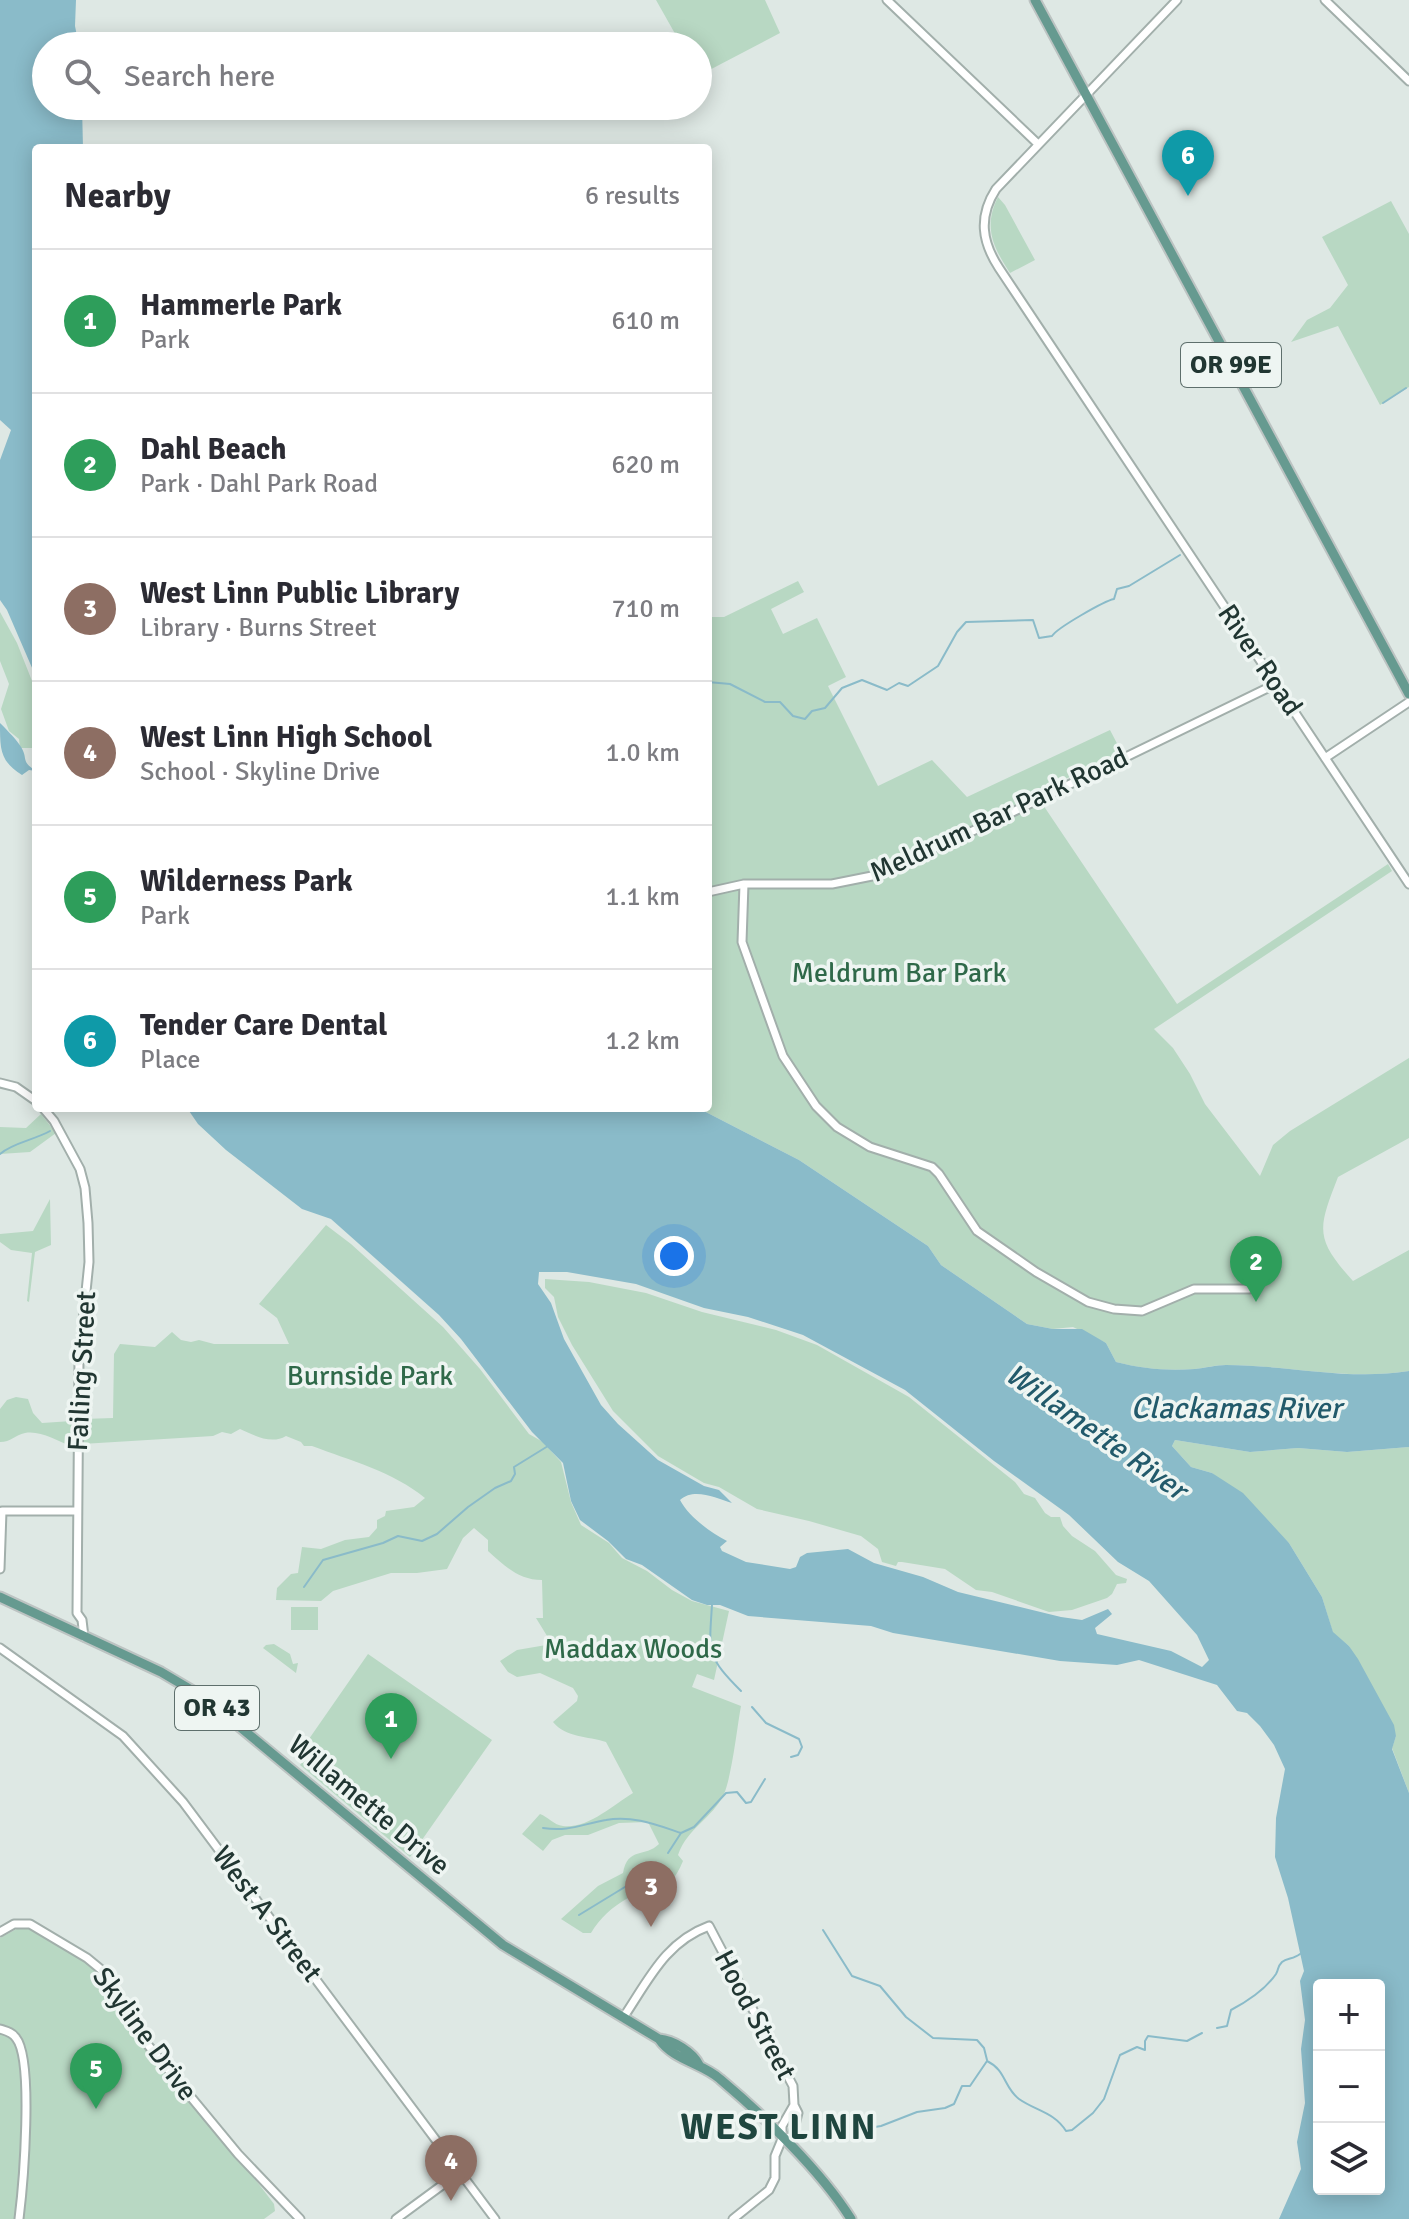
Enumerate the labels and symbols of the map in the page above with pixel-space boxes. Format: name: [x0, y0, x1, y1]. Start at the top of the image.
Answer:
pin: 6: [1162, 130, 1214, 196]
road number: OR 99E: [1181, 343, 1281, 387]
street label: River Road: [1210, 598, 1310, 722]
street label: Meldrum Bar Park Road: [864, 740, 1134, 890]
park label: Meldrum Bar Park: [791, 956, 1007, 990]
your location: [654, 1236, 694, 1276]
pin: 2: [1230, 1236, 1282, 1302]
street label: Failing Street: [61, 1290, 103, 1452]
water label: Willamette River: [998, 1356, 1197, 1510]
park label: Burnside Park: [287, 1359, 453, 1393]
water label: Clackamas River: [1131, 1390, 1345, 1427]
park label: Maddax Woods: [544, 1632, 722, 1666]
road number: OR 43: [175, 1686, 259, 1730]
pin: 1: [365, 1693, 417, 1759]
street label: Willamette Drive: [281, 1728, 457, 1882]
street label: West A Street: [205, 1839, 329, 1989]
pin: 3: [625, 1861, 677, 1927]
street label: Hood Street: [707, 1944, 803, 2086]
street label: Skyline Drive: [85, 1961, 205, 2107]
pin: 5: [70, 2043, 122, 2109]
district label: WEST LINN: [681, 2105, 877, 2150]
pin: 4: [425, 2135, 477, 2201]

